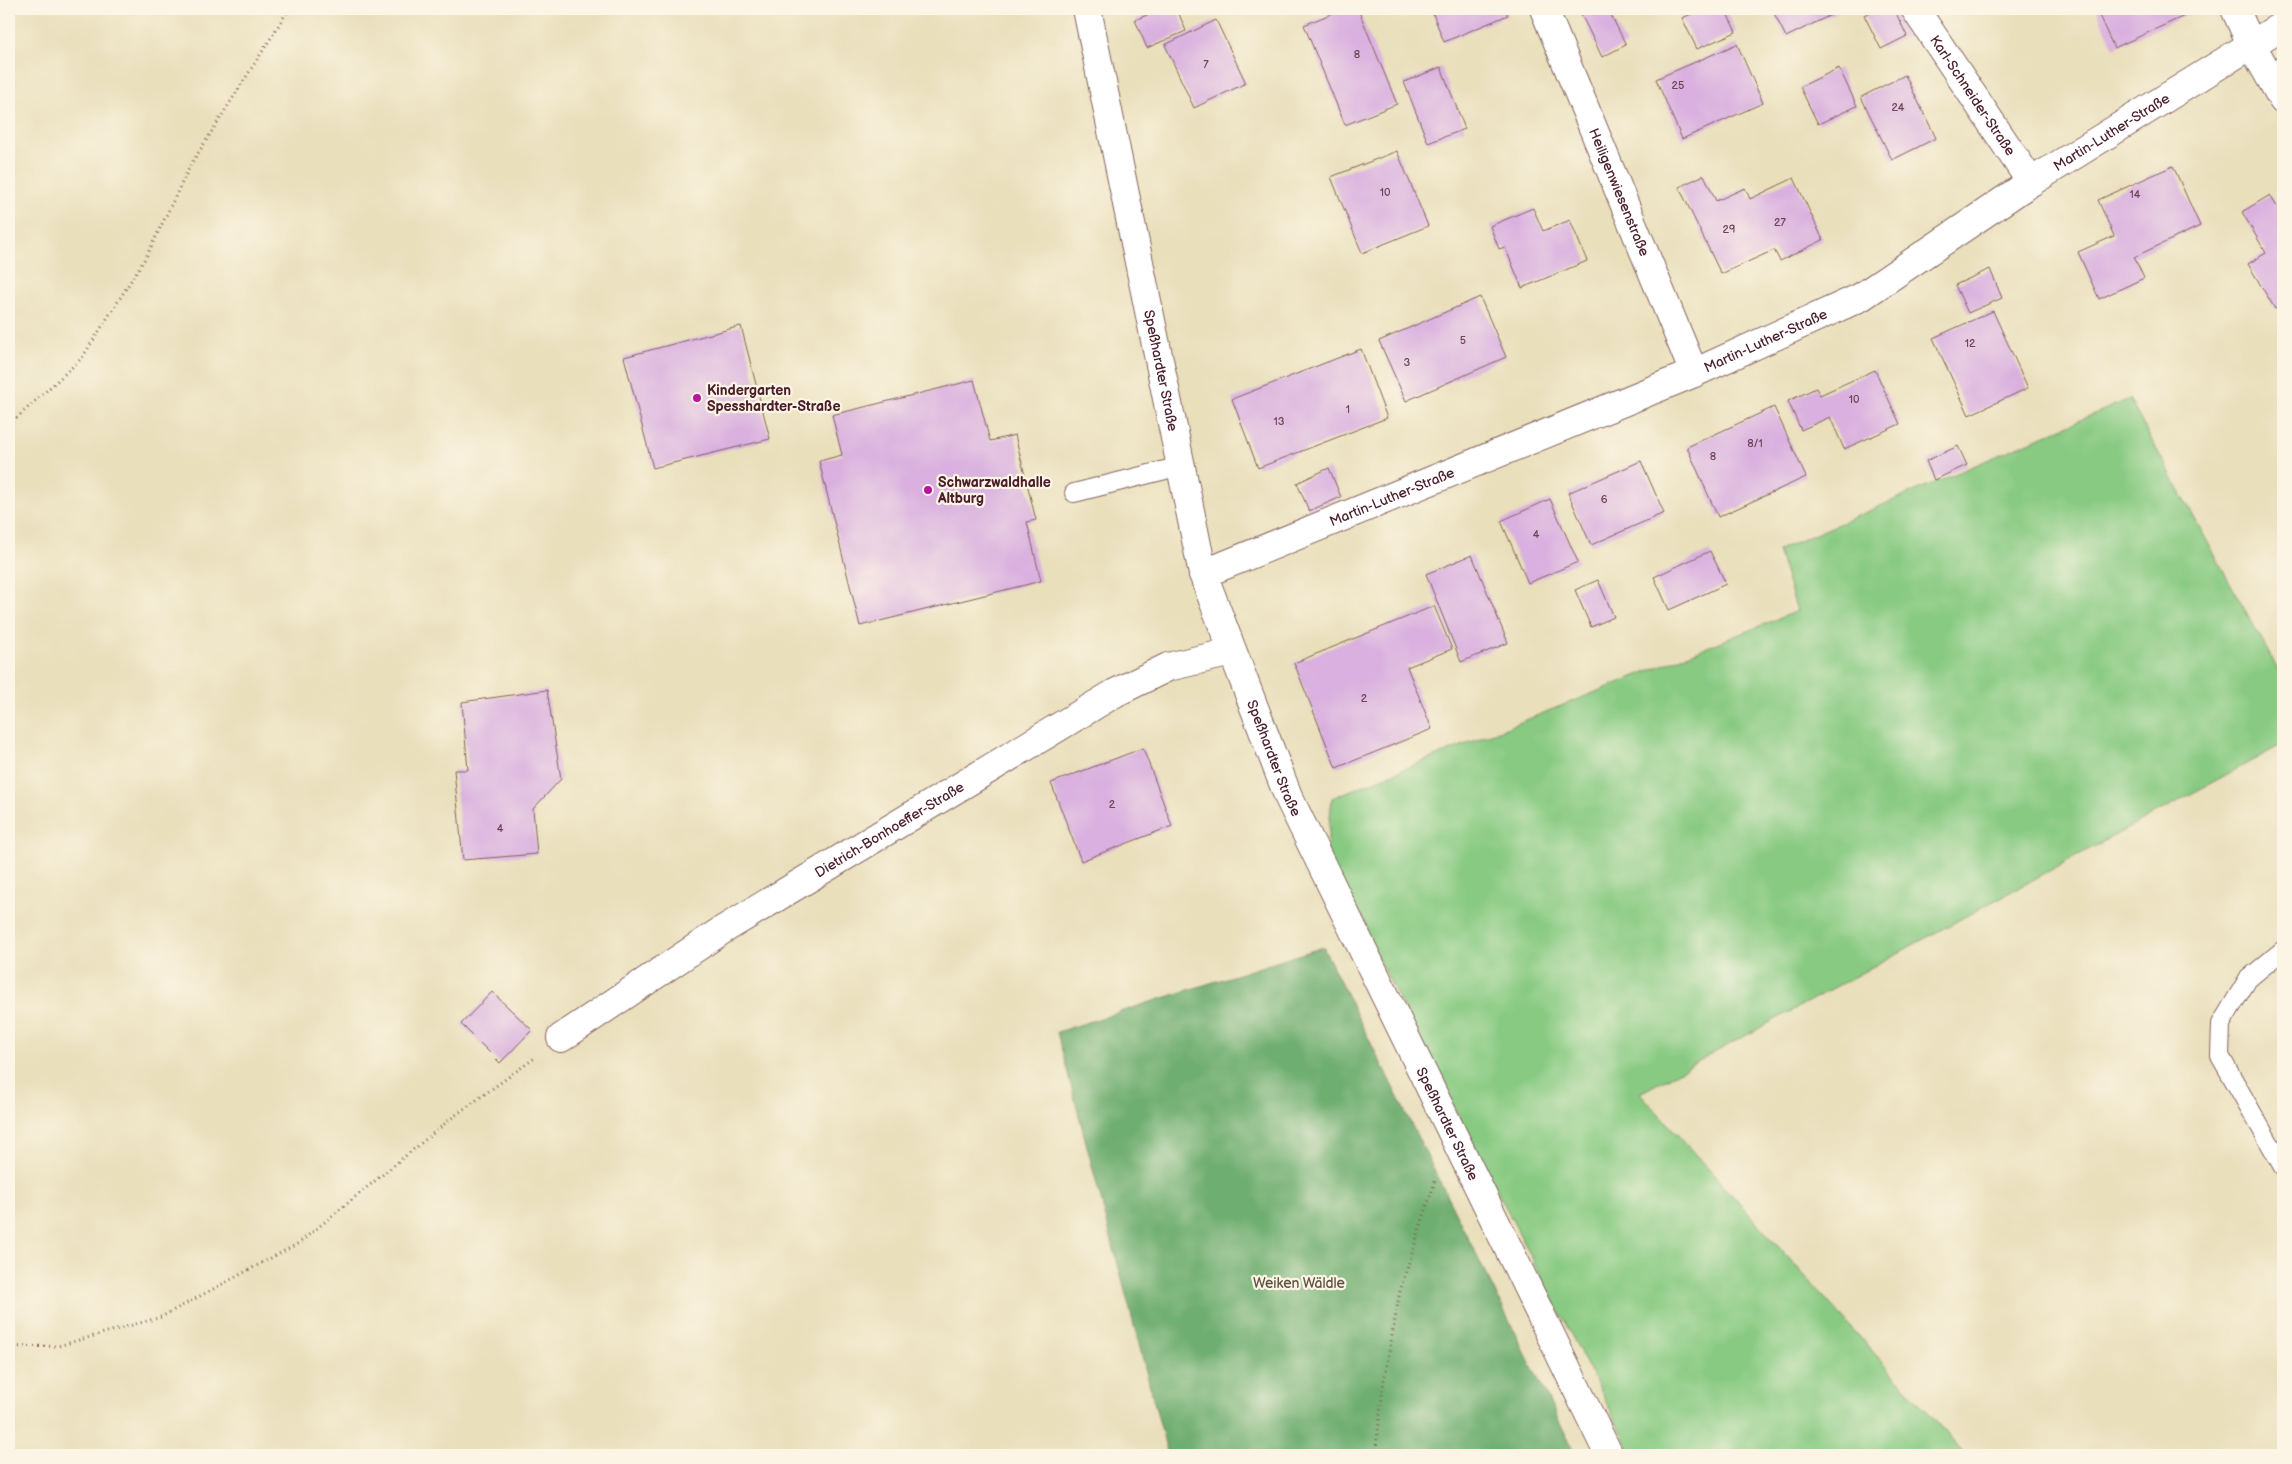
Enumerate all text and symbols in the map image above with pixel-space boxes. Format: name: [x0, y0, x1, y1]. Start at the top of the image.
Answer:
street label: Karl-Schneider-Straße: [1926, 32, 2019, 159]
house number: 8: [1354, 48, 1360, 61]
house number: 7: [1203, 58, 1209, 71]
house number: 25: [1672, 79, 1684, 92]
street label: Martin-Luther-Straße: [2051, 90, 2173, 175]
house number: 24: [1891, 101, 1905, 114]
street label: Heiligenwiesenstraße: [1585, 126, 1653, 259]
house number: 10: [1380, 186, 1391, 199]
house number: 14: [2130, 188, 2141, 201]
house number: 27: [1774, 216, 1787, 229]
house number: 29: [1723, 223, 1735, 236]
street label: Martin-Luther-Straße: [1701, 306, 1830, 376]
street label: Speßhardter Straße: [1140, 308, 1181, 433]
house number: 5: [1460, 334, 1466, 347]
house number: 12: [1965, 337, 1976, 350]
house number: 3: [1404, 356, 1411, 369]
place label: Kindergarten Spesshardter-Straße: [707, 382, 840, 415]
marker: Kindergarten Spesshardter-Straße: [691, 392, 703, 404]
house number: 10: [1849, 393, 1860, 406]
house number: 1: [1346, 403, 1350, 416]
house number: 13: [1273, 415, 1285, 428]
house number: 8/1: [1747, 437, 1763, 450]
house number: 8: [1710, 450, 1716, 463]
street label: Martin-Luther-Straße: [1327, 464, 1457, 530]
place label: Schwarzwaldhalle Altburg: [937, 474, 1051, 507]
marker: Schwarzwaldhalle Altburg: [922, 484, 934, 496]
house number: 6: [1601, 493, 1608, 506]
house number: 4: [1533, 528, 1540, 541]
house number: 2: [1361, 692, 1368, 705]
street label: Speßhardter Straße: [1243, 698, 1305, 819]
street label: Dietrich-Bonhoeffer-Straße: [812, 778, 967, 881]
house number: 2: [1109, 798, 1116, 811]
house number: 4: [497, 822, 504, 835]
street label: Speßhardter Straße: [1412, 1065, 1482, 1183]
park label: Weiken Wäldle: [1253, 1275, 1345, 1292]

